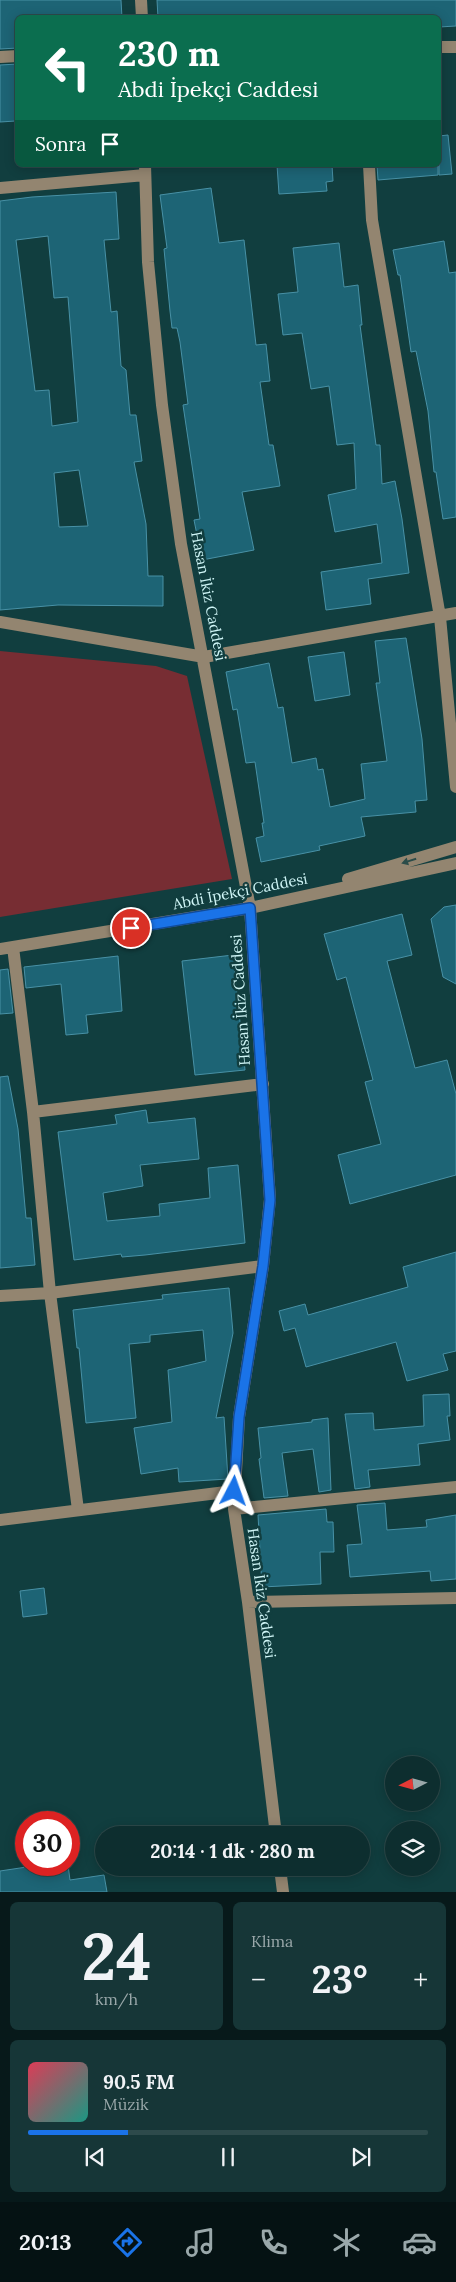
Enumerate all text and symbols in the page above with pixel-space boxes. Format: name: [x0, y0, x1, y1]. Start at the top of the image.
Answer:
text: 230 m: [118, 31, 220, 76]
icon: left: [35, 35, 100, 100]
text: Abdi İpekçi Caddesi: [118, 75, 318, 103]
icon: arrive: [96, 130, 124, 158]
text: Sonra: [35, 132, 86, 156]
street label: Hasan İkiz Caddesi: [187, 530, 231, 662]
one-way arrow: [402, 857, 417, 865]
street label: Abdi İpekçi Caddesi: [170, 869, 309, 914]
pin: [110, 907, 152, 949]
icon: arrive: [117, 914, 145, 942]
street label: Hasan İkiz Caddesi: [226, 934, 254, 1066]
position arrow: [207, 1464, 259, 1516]
street label: Hasan İkiz Caddesi: [243, 1527, 281, 1659]
north arrow: [385, 1756, 440, 1811]
map controls: [385, 1756, 440, 1876]
speed limit sign: 30: [15, 1811, 80, 1876]
button: layers: [385, 1821, 440, 1876]
text: 20:14 · 1 dk · 280 m: [150, 1839, 315, 1863]
text: 24: [81, 1915, 152, 1998]
text: Klima: [251, 1931, 293, 1951]
text: 23°: [311, 1955, 368, 2003]
text: −: [251, 1962, 266, 1998]
text: +: [413, 1962, 428, 1998]
text: km/h: [95, 1989, 138, 2009]
text: 90.5 FM: [103, 2070, 175, 2094]
text: Müzik: [103, 2094, 149, 2114]
icon: previous: [81, 2143, 109, 2171]
icon: pause: [214, 2143, 242, 2171]
icon: next: [347, 2143, 375, 2171]
icon: directions: [110, 2225, 145, 2260]
icon: music: [183, 2225, 218, 2260]
icon: phone: [256, 2225, 291, 2260]
icon: climate: [329, 2225, 364, 2260]
icon: car: [402, 2225, 437, 2260]
text: 20:13: [19, 2228, 72, 2256]

